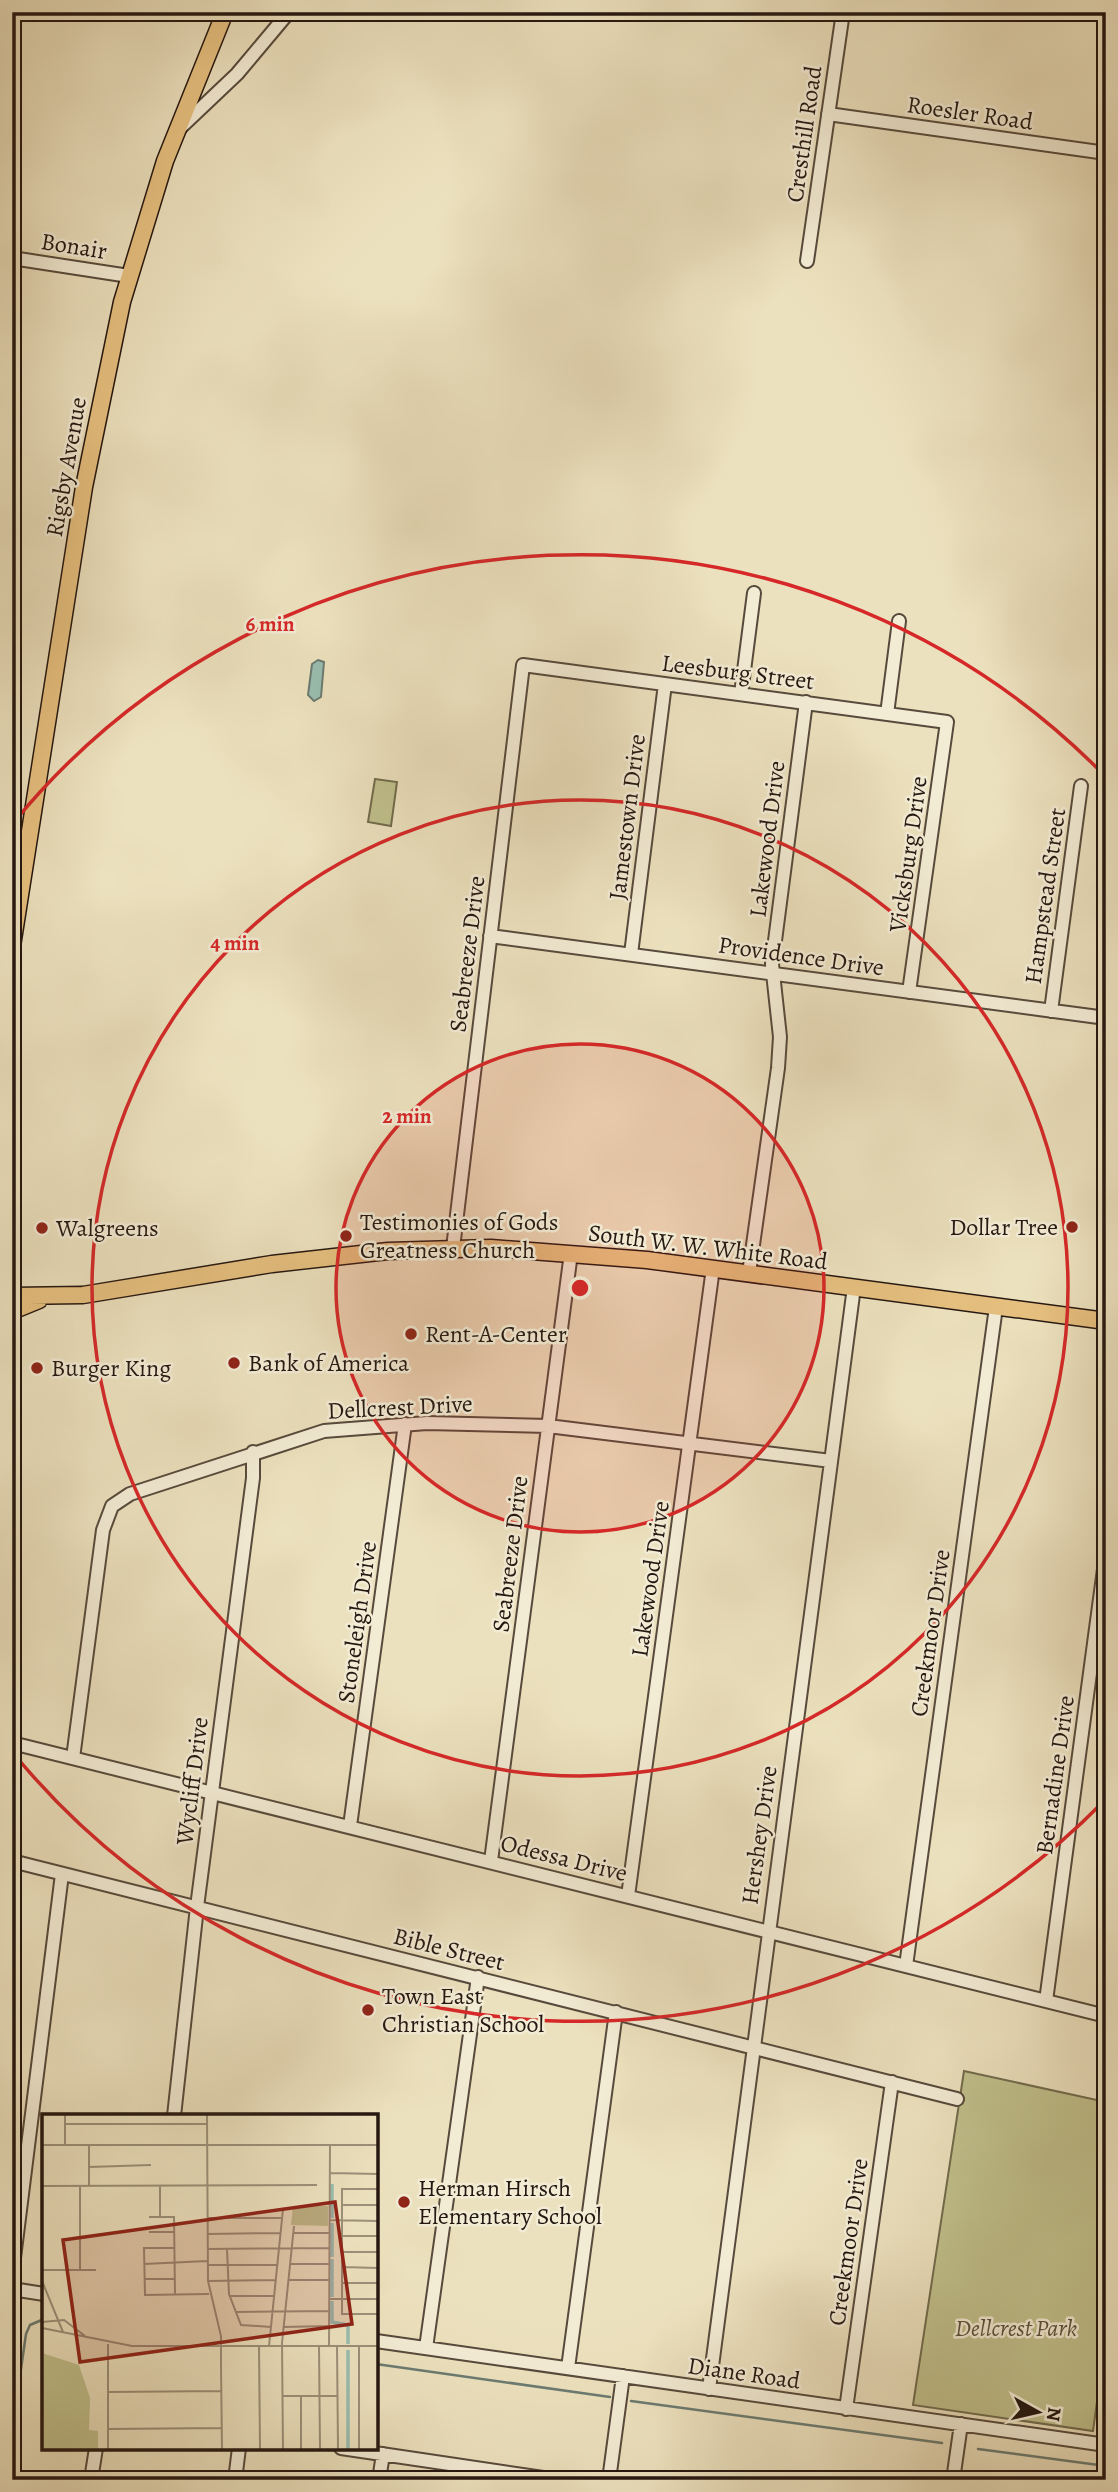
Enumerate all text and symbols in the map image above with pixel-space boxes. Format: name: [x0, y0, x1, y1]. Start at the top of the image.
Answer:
street label: Cresthill Road: [779, 63, 829, 204]
street label: Roesler Road: [905, 88, 1035, 138]
street label: Bonair: [39, 225, 109, 267]
street label: Rigsby Avenue: [38, 394, 94, 540]
text: 6 min: [246, 610, 295, 638]
street label: Leesburg Street: [660, 647, 816, 697]
street label: Jamestown Drive: [601, 732, 653, 902]
street label: Lakewood Drive: [742, 759, 792, 919]
street label: Vicksburg Drive: [881, 774, 935, 935]
street label: Hampstead Street: [1017, 806, 1073, 986]
street label: Seabreeze Drive: [442, 874, 492, 1034]
text: 4 min: [210, 929, 260, 957]
street label: Providence Drive: [716, 929, 886, 983]
text: 2 min: [382, 1102, 432, 1130]
place label: Testimonies of Gods Greatness Church: [360, 1206, 558, 1266]
place label: Dollar Tree: [949, 1211, 1058, 1243]
place label: Walgreens: [55, 1212, 159, 1244]
street label: South W. W. White Road: [587, 1216, 830, 1278]
marker: Dollar Tree: [1064, 1219, 1080, 1235]
marker: Walgreens: [34, 1220, 50, 1236]
marker: Testimonies of Gods Greatness Church: [338, 1228, 354, 1244]
centre of rings: [568, 1276, 592, 1300]
place label: Rent-A-Center: [425, 1318, 567, 1350]
marker: Rent-A-Center: [403, 1326, 419, 1342]
place label: Bank of America: [248, 1347, 410, 1379]
place label: Burger King: [51, 1352, 171, 1384]
marker: Bank of America: [226, 1355, 242, 1371]
marker: Burger King: [29, 1360, 45, 1376]
street label: Dellcrest Drive: [327, 1387, 473, 1427]
street label: Seabreeze Drive: [485, 1474, 535, 1634]
street label: Lakewood Drive: [623, 1499, 677, 1659]
street label: Stoneleigh Drive: [330, 1539, 384, 1705]
street label: Creekmoor Drive: [902, 1547, 958, 1719]
street label: Bernadine Drive: [1028, 1693, 1082, 1857]
street label: Wycliff Drive: [168, 1715, 216, 1848]
street label: Hershey Drive: [733, 1763, 785, 1907]
street label: Odessa Drive: [497, 1827, 631, 1889]
street label: Bible Street: [390, 1920, 508, 1978]
place label: Town East Christian School: [382, 1980, 544, 2040]
marker: Town East Christian School: [360, 2002, 376, 2018]
inset map: [42, 2114, 378, 2450]
street label: Creekmoor Drive: [820, 2156, 876, 2328]
place label: Herman Hirsch Elementary School: [418, 2172, 602, 2232]
marker: Herman Hirsch Elementary School: [396, 2194, 412, 2210]
park label: Dellcrest Park: [955, 2312, 1078, 2344]
street label: Diane Road: [686, 2349, 803, 2397]
north arrow: [1002, 2376, 1072, 2446]
text: N: [1040, 2406, 1068, 2423]

